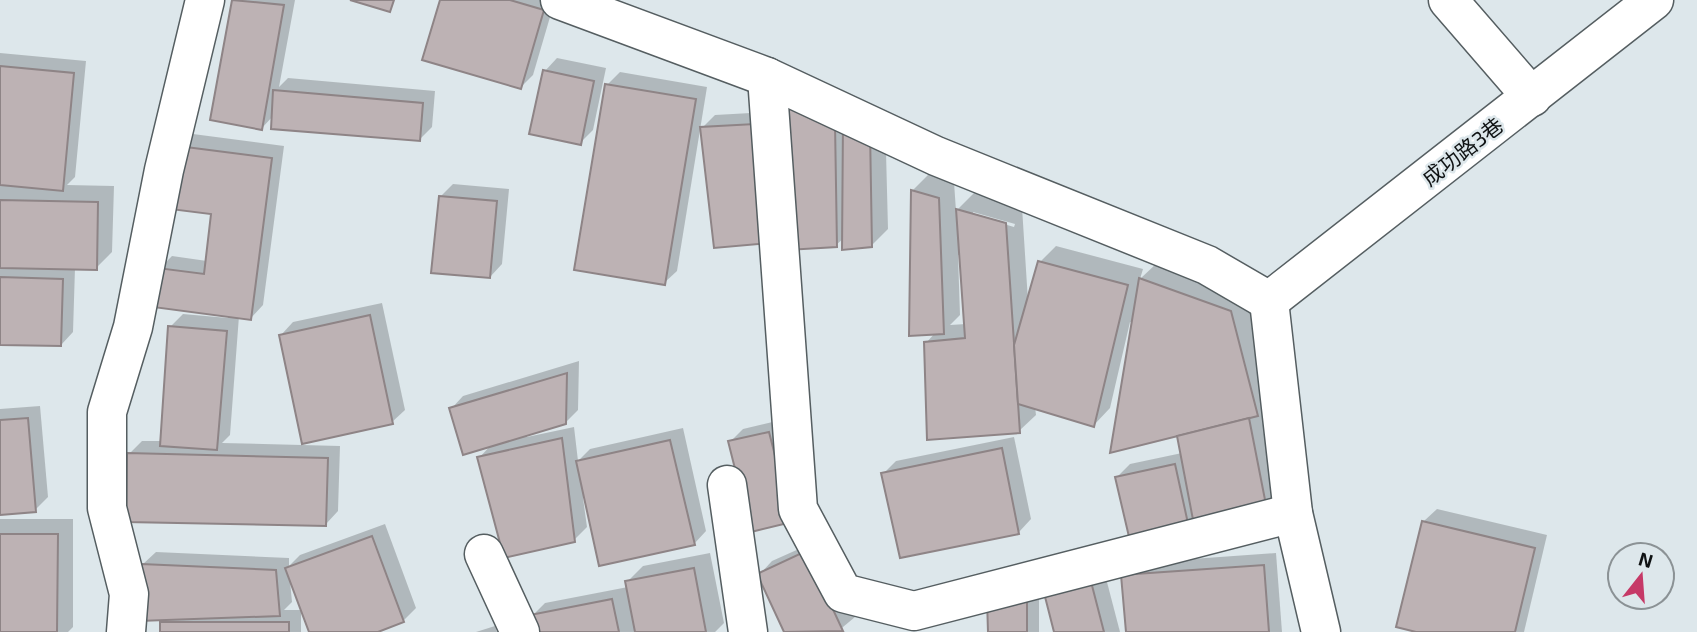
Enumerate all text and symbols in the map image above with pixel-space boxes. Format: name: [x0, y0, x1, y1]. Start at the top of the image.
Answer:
street label: 成功路3巷: [1417, 112, 1507, 190]
north arrow: [1606, 541, 1676, 611]
text: N: [1636, 546, 1656, 572]

